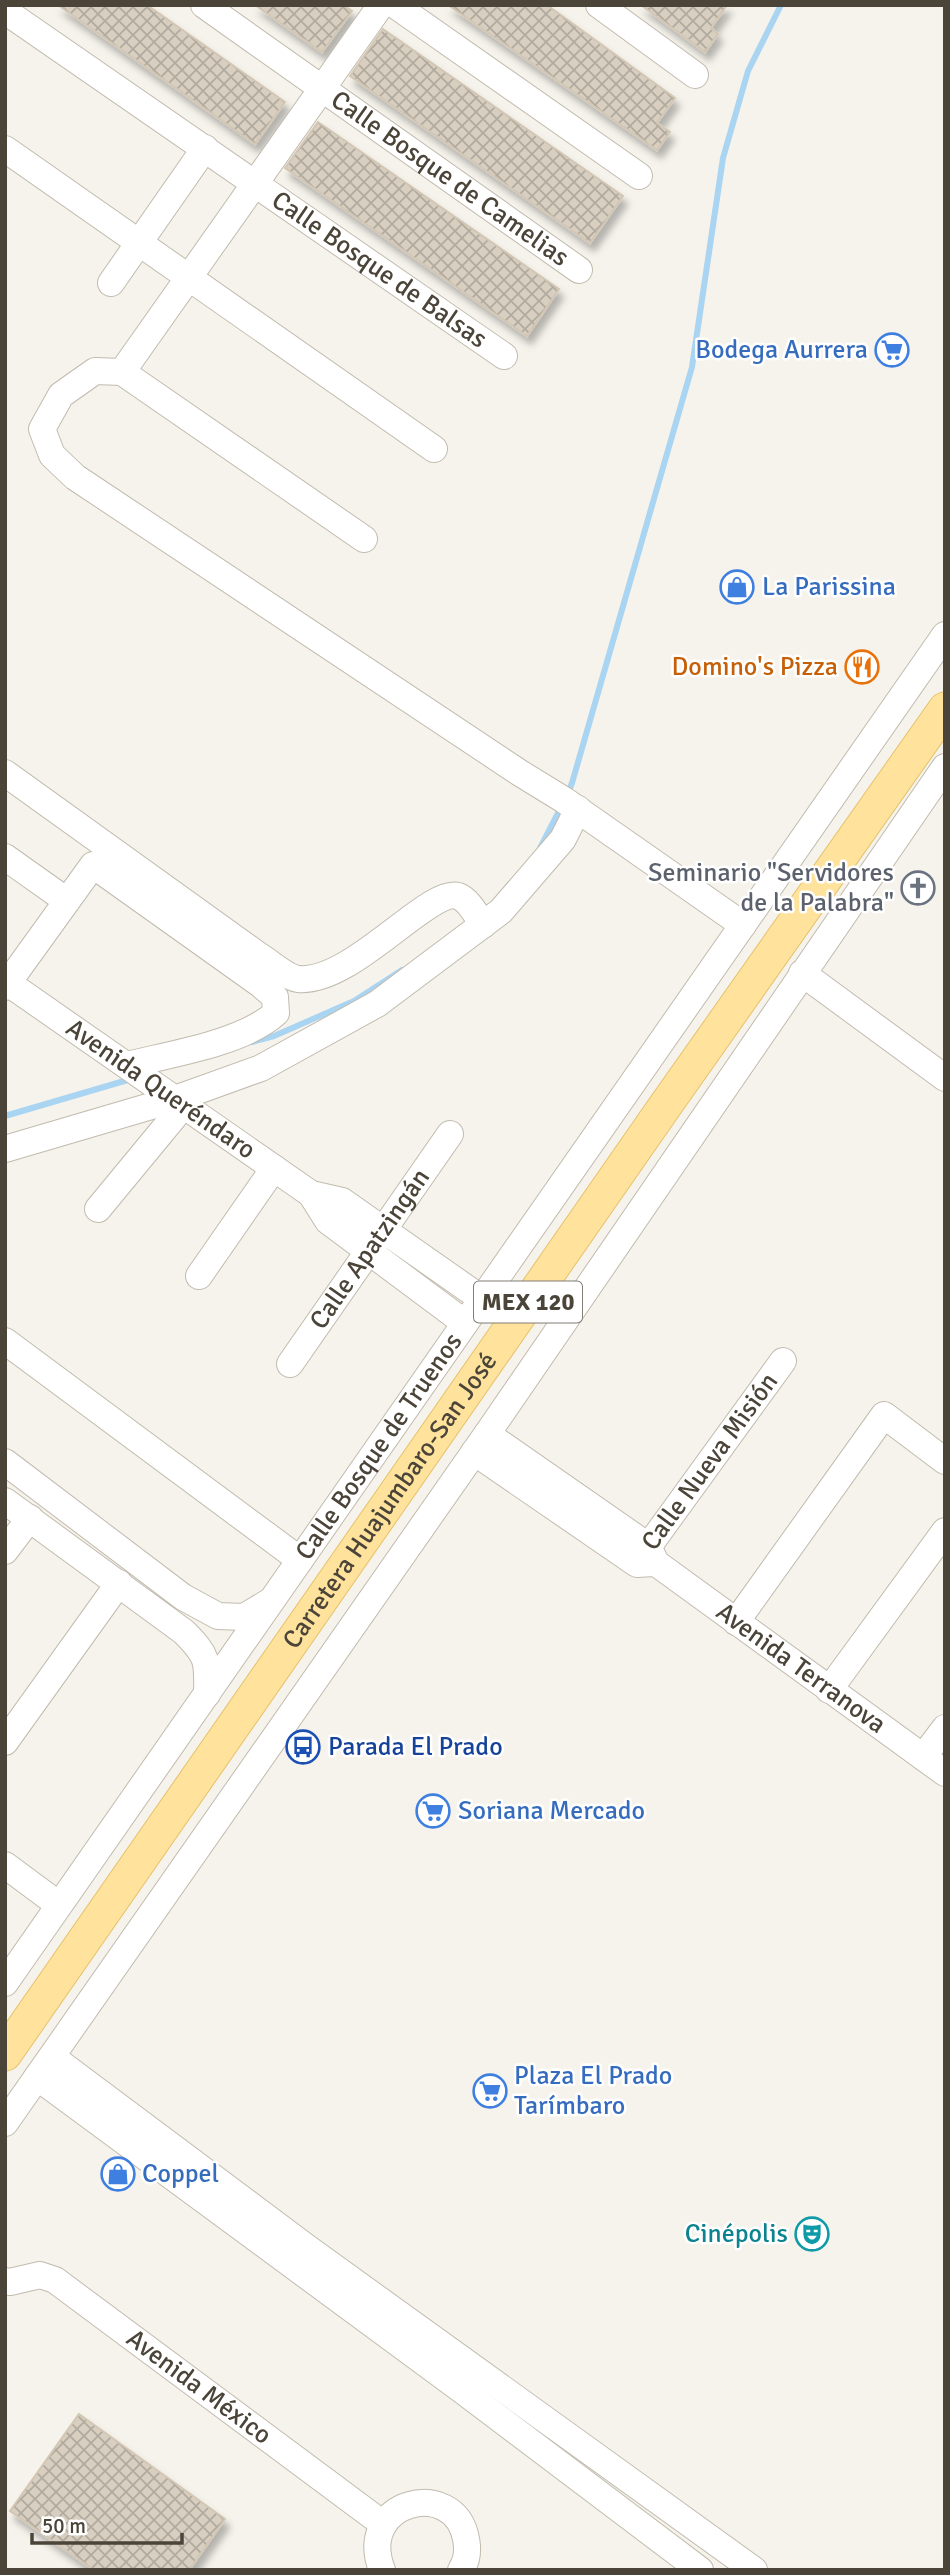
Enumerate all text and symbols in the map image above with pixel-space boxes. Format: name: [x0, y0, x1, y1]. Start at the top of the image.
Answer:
street label: Calle Bosque de Camelias: [325, 84, 575, 274]
street label: Calle Bosque de Balsas: [265, 184, 493, 355]
supermarket icon: Bodega Aurrera: [873, 331, 911, 369]
place label: Bodega Aurrera: [695, 334, 868, 366]
shop icon: La Parissina: [718, 568, 756, 606]
place label: La Parissina: [762, 571, 896, 603]
restaurant icon: Domino's Pizza: [843, 648, 881, 686]
place label: Domino's Pizza: [672, 651, 838, 683]
place label: Seminario "Servidores de la Palabra": [648, 857, 894, 919]
church icon: Seminario "Servidores de la Palabra": [899, 869, 937, 907]
street label: Avenida Queréndaro: [60, 1012, 262, 1166]
street label: Calle Apatzingán: [303, 1163, 437, 1335]
road number: MEX 120: [474, 1282, 582, 1322]
street label: Calle Bosque de Truenos: [289, 1327, 469, 1566]
street label: Carretera Huajumbaro-San José: [276, 1347, 504, 1655]
street label: Calle Nueva Misión: [635, 1367, 785, 1557]
street label: Avenida Terranova: [710, 1596, 892, 1741]
bus stop icon: Parada El Prado: [284, 1728, 322, 1766]
place label: Parada El Prado: [328, 1731, 503, 1763]
supermarket icon: Soriana Mercado: [414, 1792, 452, 1830]
place label: Soriana Mercado: [458, 1795, 645, 1827]
place label: Plaza El Prado Tarímbaro: [514, 2060, 672, 2122]
supermarket icon: Plaza El Prado Tarímbaro: [471, 2072, 509, 2110]
shop icon: Coppel: [99, 2155, 137, 2193]
place label: Coppel: [142, 2158, 219, 2190]
theatre icon: Cinépolis: [793, 2215, 831, 2253]
place label: Cinépolis: [685, 2218, 788, 2250]
street label: Avenida México: [120, 2323, 278, 2451]
scale bar: [32, 2502, 182, 2546]
text: 50 m: [42, 2513, 86, 2539]

